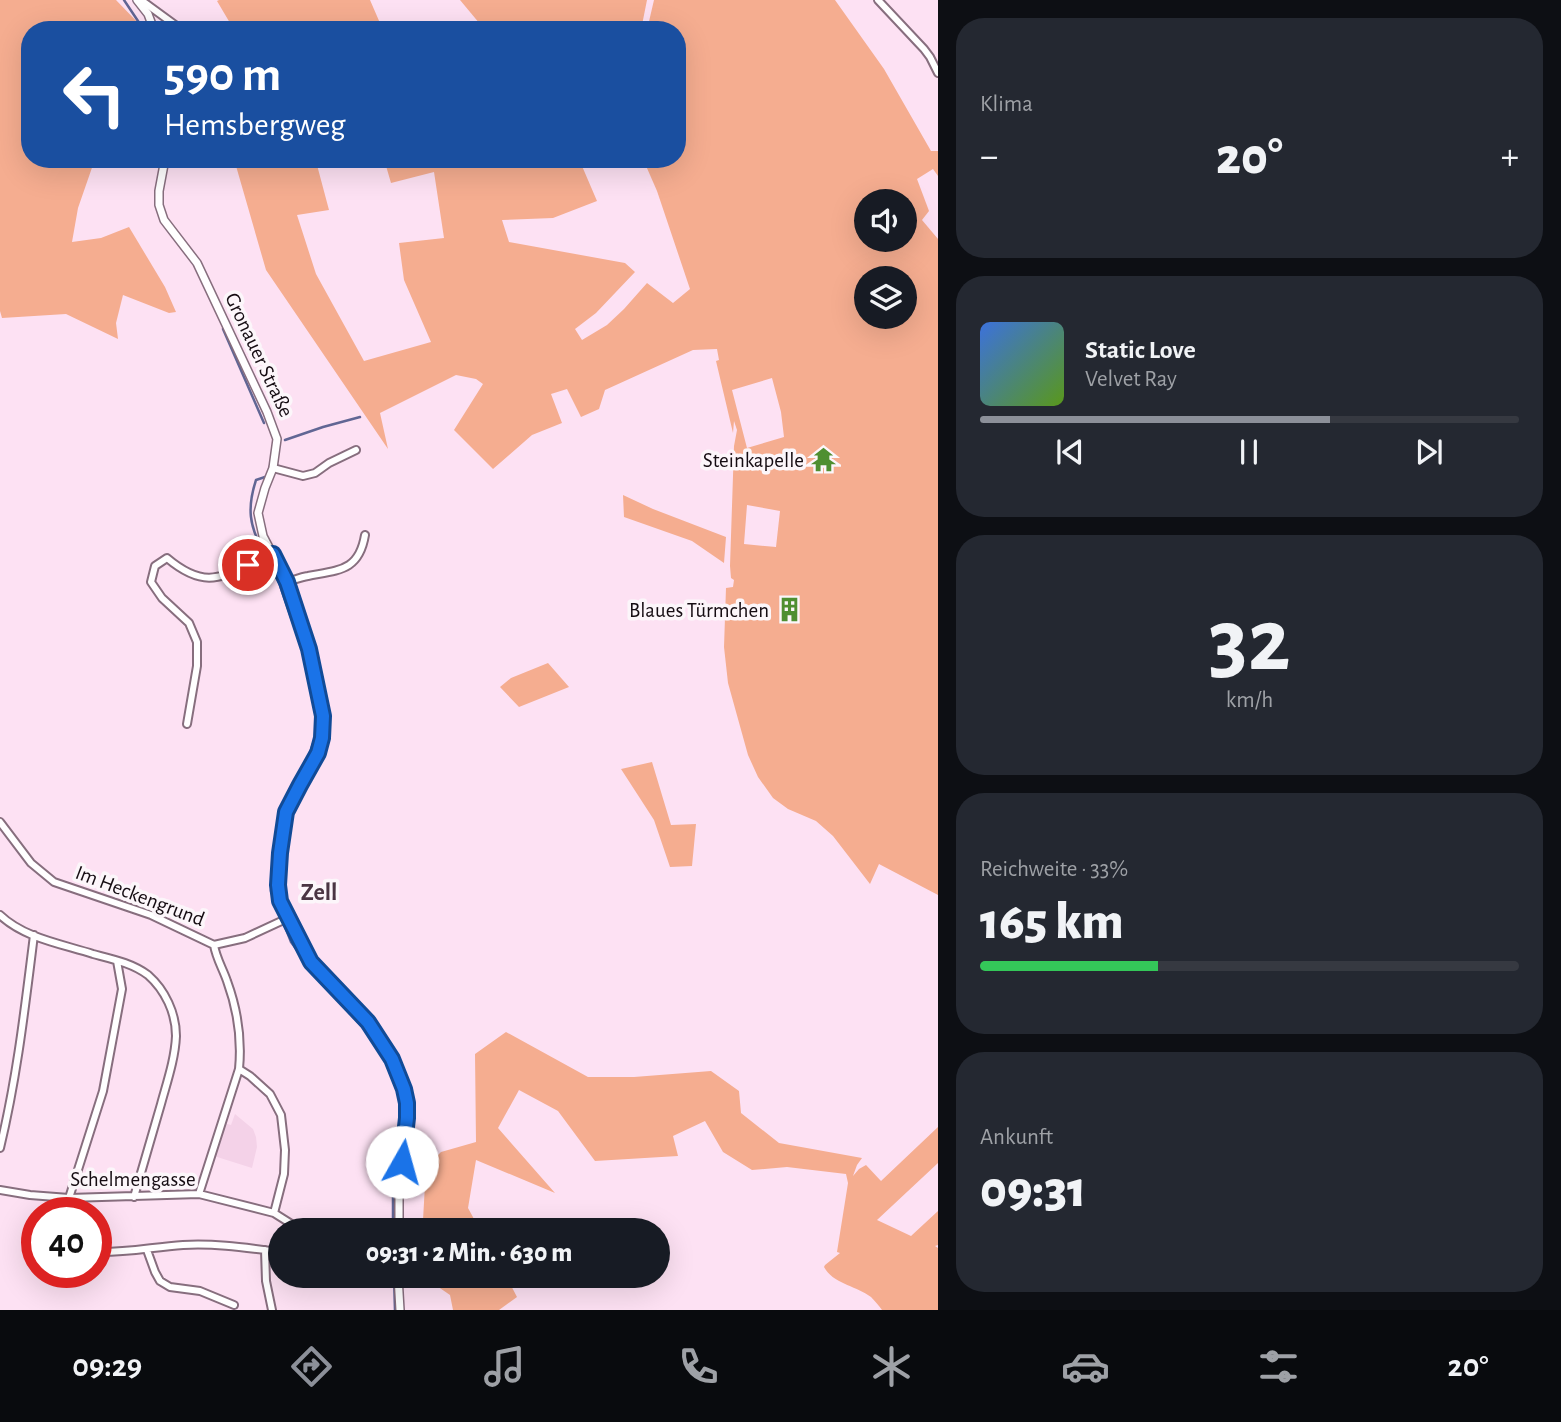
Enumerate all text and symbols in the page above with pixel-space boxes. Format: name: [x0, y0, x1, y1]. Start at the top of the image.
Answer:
icon: left: [49, 49, 140, 140]
text: 590 m: [164, 51, 281, 100]
text: Klima: [980, 93, 1033, 116]
text: Hemsbergweg: [164, 109, 346, 141]
text: 20°: [1216, 131, 1283, 183]
text: −: [980, 138, 998, 176]
text: +: [1501, 138, 1519, 176]
map controls: [854, 189, 917, 329]
button: sound: [854, 189, 917, 252]
button: layers: [854, 266, 917, 329]
street label: Gronauer Straße: [221, 290, 297, 420]
text: Static Love: [1085, 337, 1196, 363]
text: Velvet Ray: [1085, 368, 1177, 391]
icon: previous: [1051, 433, 1089, 471]
icon: pause: [1230, 433, 1268, 471]
icon: next: [1410, 433, 1448, 471]
temple icon: Steinkapelle: [810, 446, 838, 474]
place label: Steinkapelle: [703, 450, 804, 471]
pin: [218, 535, 278, 595]
icon: arrive: [229, 546, 267, 584]
building icon: Blaues Türmchen: [775, 596, 803, 624]
text: 32: [1208, 596, 1291, 687]
place label: Blaues Türmchen: [629, 600, 769, 621]
text: km/h: [1226, 689, 1273, 712]
text: Reichweite · 33%: [980, 858, 1128, 881]
street label: Im Heckengrund: [73, 862, 208, 930]
district label: Zell: [301, 881, 337, 905]
text: 165 km: [980, 896, 1124, 948]
position arrow: [365, 1125, 439, 1199]
text: Ankunft: [980, 1126, 1053, 1149]
text: 09:31: [980, 1164, 1086, 1216]
street label: Schelmengasse: [70, 1169, 196, 1190]
speed limit sign: 40: [21, 1197, 112, 1288]
text: 09:31 · 2 Min. · 630 m: [366, 1240, 572, 1266]
icon: directions: [287, 1342, 336, 1391]
icon: music: [480, 1342, 529, 1391]
icon: phone: [674, 1342, 723, 1391]
icon: climate: [867, 1342, 916, 1391]
icon: car: [1061, 1342, 1110, 1391]
icon: filters: [1254, 1342, 1303, 1391]
text: 09:29: [72, 1350, 142, 1382]
text: 20°: [1448, 1350, 1489, 1382]

